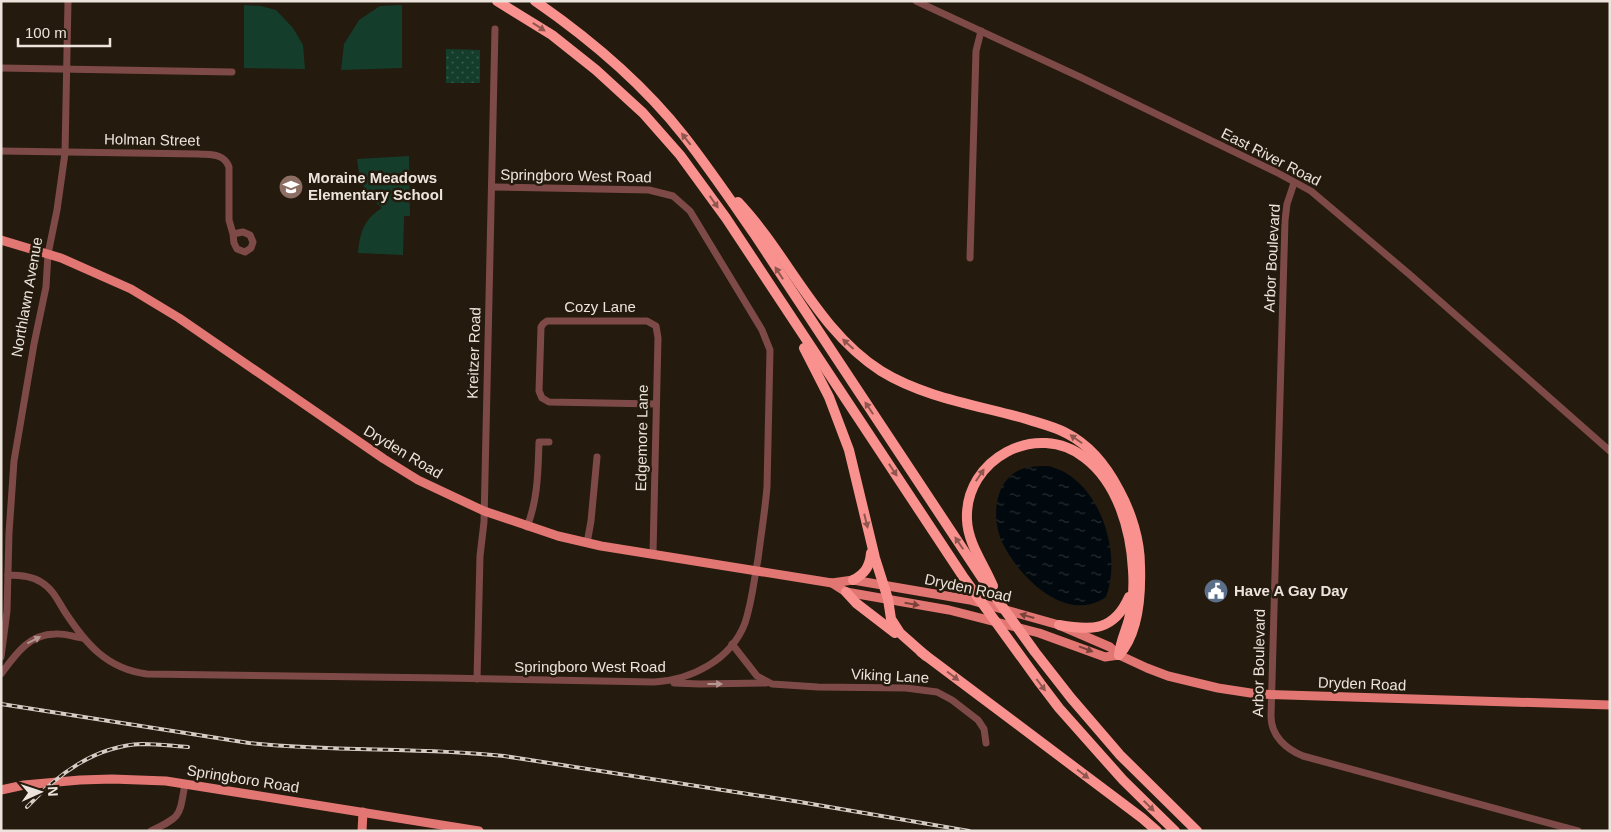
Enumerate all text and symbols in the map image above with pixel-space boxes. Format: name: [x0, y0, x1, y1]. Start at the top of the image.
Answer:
scale bar: [18, 15, 110, 47]
one-way arrow: [532, 22, 545, 31]
text: 100 m: [25, 24, 67, 41]
street label: East River Road: [1219, 124, 1324, 189]
street label: Holman Street: [104, 130, 201, 149]
one-way arrow: [681, 133, 692, 146]
street label: Springboro West Road: [500, 166, 652, 185]
place label: Moraine Meadows Elementary School: [308, 169, 443, 203]
school or university icon: Moraine Meadows Elementary School: [278, 174, 304, 200]
one-way arrow: [709, 195, 719, 209]
street label: Arbor Boulevard: [1260, 203, 1283, 313]
street label: Northlawn Avenue: [8, 236, 45, 358]
one-way arrow: [774, 266, 784, 279]
street label: Cozy Lane: [564, 298, 636, 315]
street label: Kreitzer Road: [463, 307, 484, 399]
one-way arrow: [842, 338, 854, 350]
street label: Edgemore Lane: [632, 384, 651, 492]
one-way arrow: [864, 401, 874, 414]
street label: Dryden Road: [361, 422, 446, 482]
one-way arrow: [1069, 434, 1083, 444]
one-way arrow: [888, 463, 897, 476]
one-way arrow: [975, 469, 985, 482]
one-way arrow: [862, 514, 870, 529]
one-way arrow: [954, 536, 964, 550]
street label: Dryden Road: [923, 570, 1013, 605]
public building icon: Have A Gay Day: [1203, 578, 1229, 604]
place label: Have A Gay Day: [1234, 582, 1349, 599]
one-way arrow: [904, 600, 920, 608]
street label: Arbor Boulevard: [1249, 609, 1268, 717]
one-way arrow: [1019, 611, 1034, 619]
one-way arrow: [27, 636, 42, 644]
one-way arrow: [1078, 646, 1093, 654]
street label: Springboro West Road: [514, 658, 666, 675]
street label: Viking Lane: [851, 665, 929, 686]
one-way arrow: [946, 671, 960, 681]
street label: Dryden Road: [1318, 673, 1406, 694]
one-way arrow: [1036, 678, 1046, 692]
one-way arrow: [707, 680, 723, 688]
street label: Springboro Road: [186, 761, 300, 796]
north arrow: [15, 767, 65, 817]
one-way arrow: [1076, 768, 1089, 779]
text: N: [45, 786, 61, 797]
one-way arrow: [1143, 799, 1155, 811]

